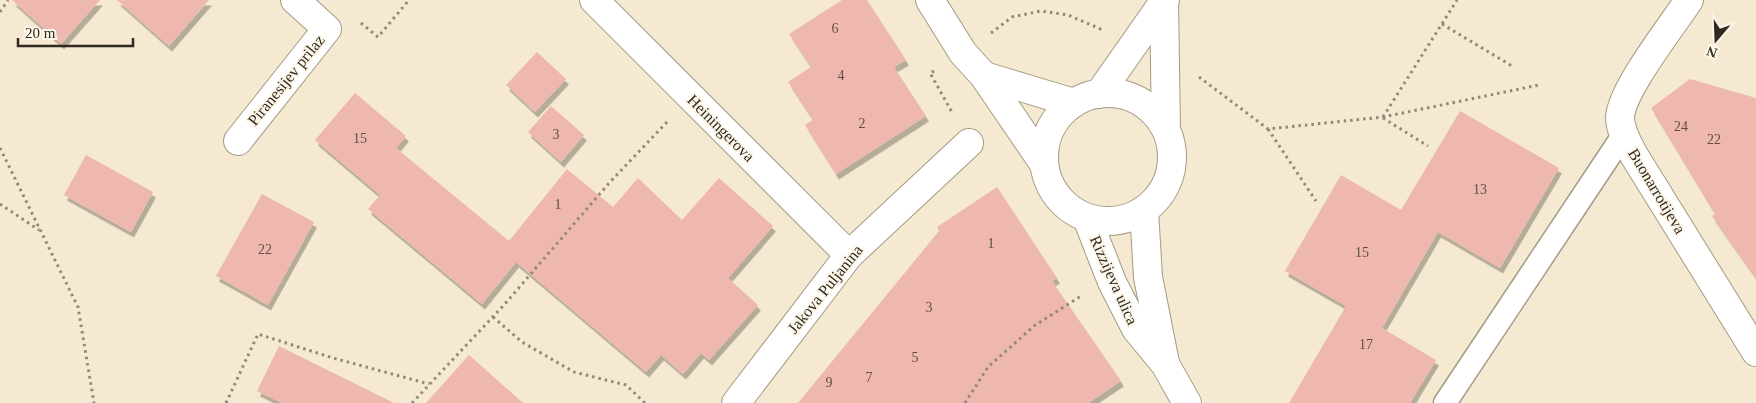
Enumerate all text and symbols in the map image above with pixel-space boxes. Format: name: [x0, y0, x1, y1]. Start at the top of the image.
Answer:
scale bar: [18, 15, 132, 47]
north arrow: [1691, 15, 1741, 65]
house number: 6: [832, 21, 839, 36]
text: 20 m: [25, 25, 56, 41]
street label: Piranesijev prilaz: [244, 31, 328, 129]
text: N: [1705, 43, 1719, 61]
house number: 4: [838, 68, 845, 83]
street label: Heiningerova: [683, 91, 758, 166]
house number: 2: [859, 116, 866, 131]
house number: 24: [1674, 119, 1688, 134]
house number: 3: [553, 127, 560, 142]
house number: 15: [353, 131, 367, 146]
house number: 22: [1707, 132, 1721, 147]
street label: Buonarrotijeva: [1624, 145, 1689, 237]
house number: 13: [1473, 182, 1487, 197]
house number: 1: [555, 197, 562, 212]
street label: Rizzijeva ulica: [1086, 233, 1141, 327]
house number: 1: [988, 236, 995, 251]
street label: Jakova Puljanina: [784, 241, 867, 337]
house number: 22: [258, 242, 272, 257]
house number: 15: [1355, 245, 1369, 260]
house number: 3: [926, 300, 933, 315]
house number: 17: [1359, 337, 1373, 352]
house number: 5: [912, 350, 919, 365]
house number: 7: [866, 370, 873, 385]
house number: 9: [826, 375, 833, 390]

